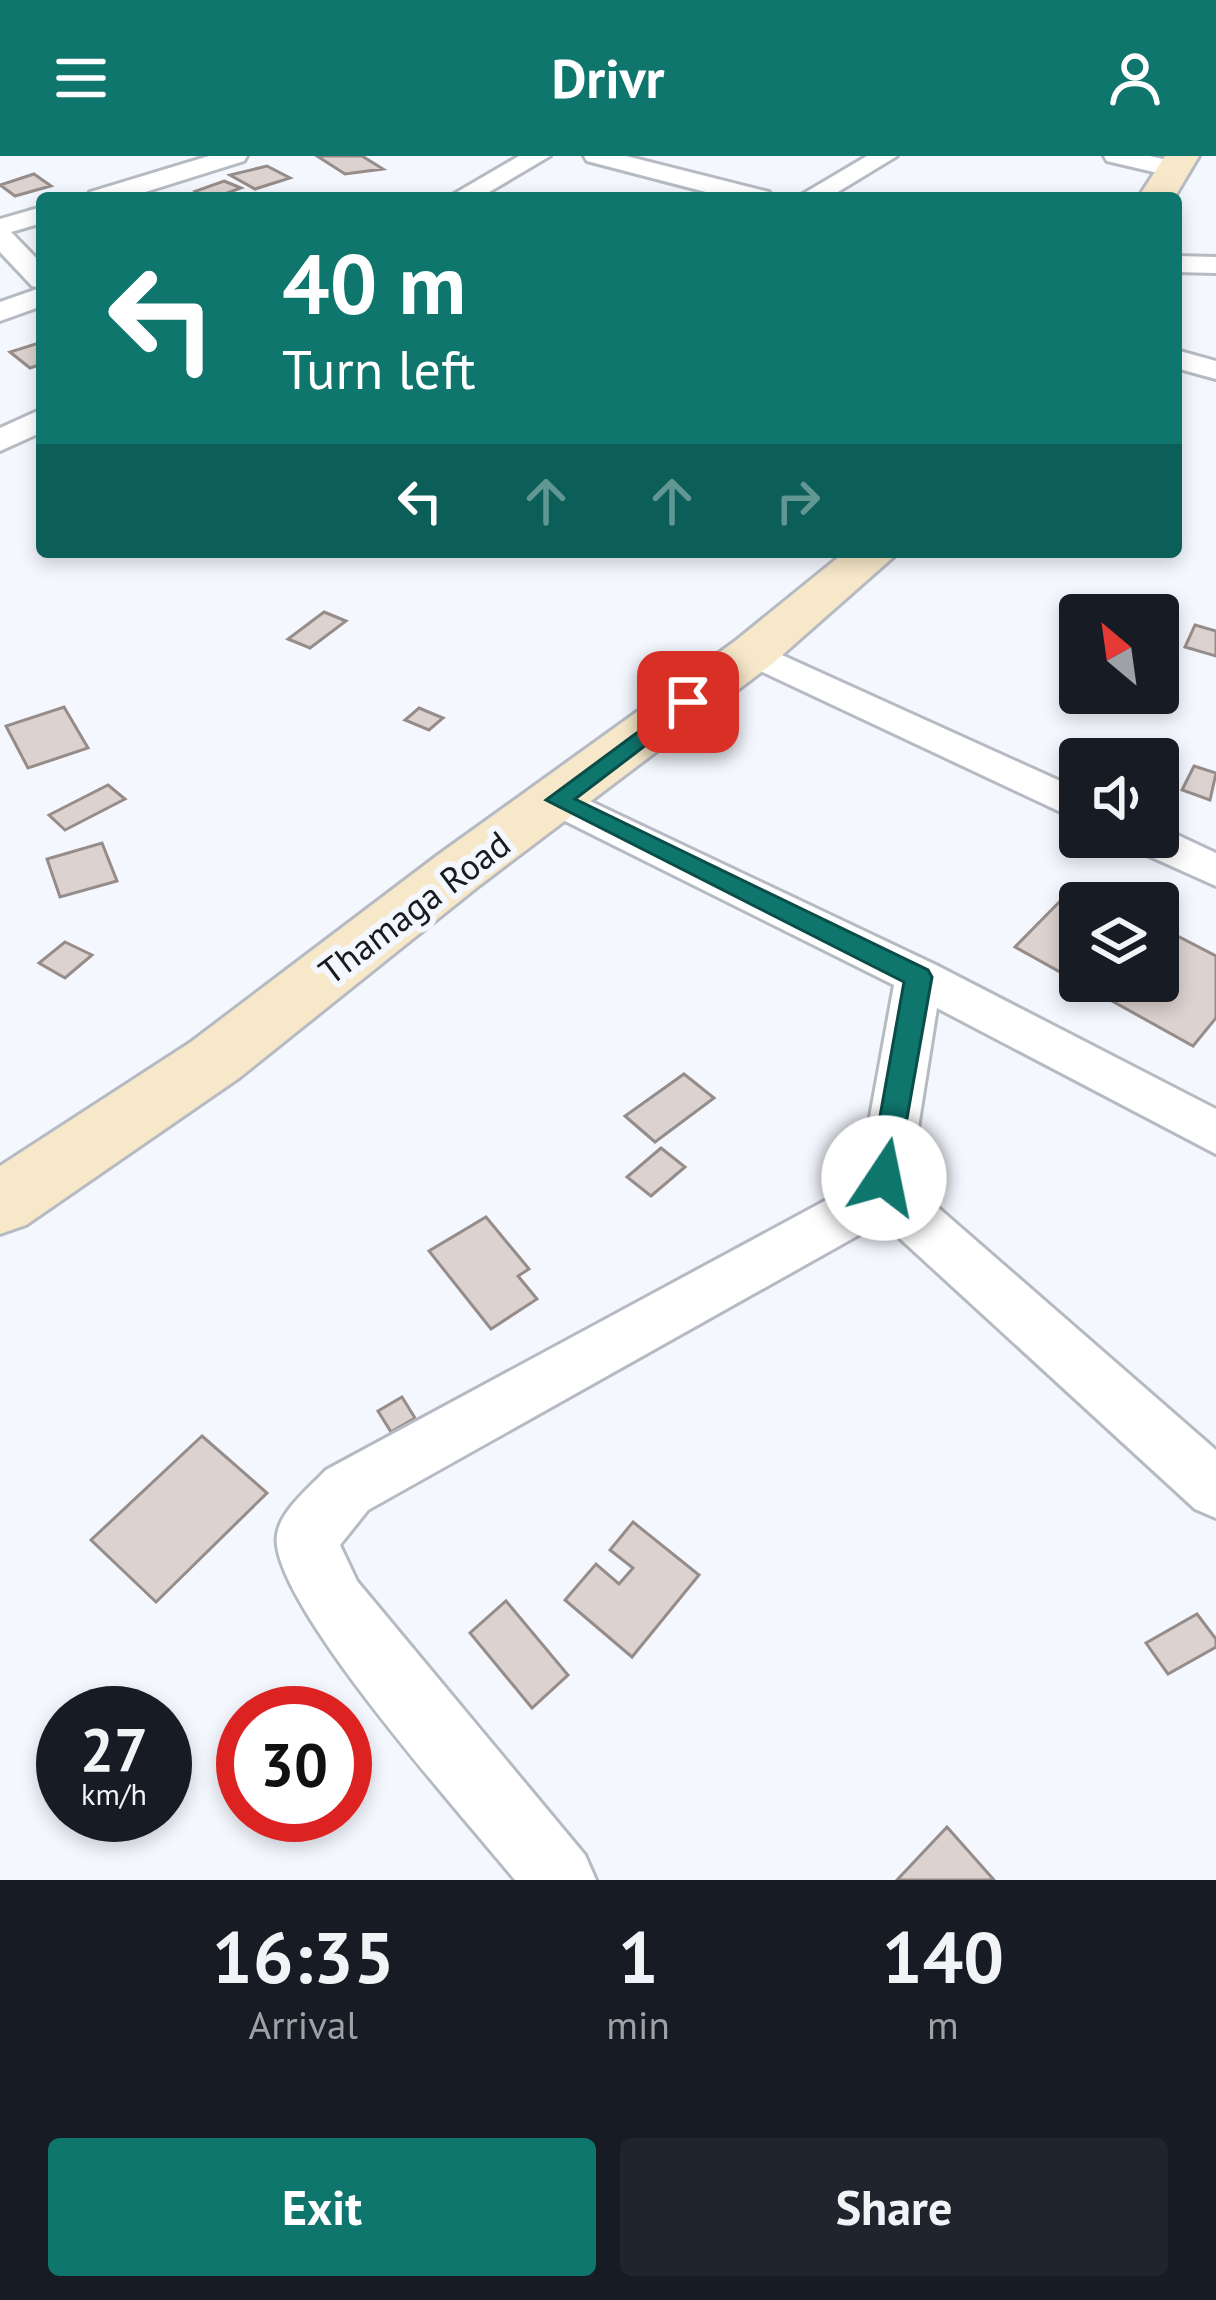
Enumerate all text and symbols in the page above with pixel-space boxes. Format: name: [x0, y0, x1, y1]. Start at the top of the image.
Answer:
text: Drivr: [551, 43, 665, 113]
icon: menu: [48, 45, 114, 111]
icon: person: [1102, 45, 1168, 111]
text: 40 m: [282, 228, 466, 337]
icon: left: [84, 240, 240, 396]
text: Turn left: [282, 334, 476, 404]
icon: left: [387, 468, 453, 534]
icon: ahead: [513, 468, 579, 534]
icon: ahead: [639, 468, 705, 534]
icon: right: [765, 468, 831, 534]
north arrow: [1059, 594, 1179, 714]
map controls: [1059, 594, 1179, 1002]
pin: [637, 651, 739, 753]
icon: arrive: [655, 669, 721, 735]
button: sound: [1059, 738, 1179, 858]
street label: Thamaga Road: [309, 820, 519, 994]
button: layers: [1059, 882, 1179, 1002]
position arrow: [821, 1115, 947, 1241]
speed limit sign: 30: [216, 1686, 372, 1842]
text: 27: [80, 1710, 148, 1788]
text: km/h: [81, 1774, 147, 1813]
text: 16:35: [212, 1910, 395, 2003]
text: 1: [618, 1910, 659, 2003]
text: 140: [882, 1910, 1004, 2003]
text: Arrival: [249, 1999, 358, 2050]
text: min: [606, 1999, 670, 2050]
text: m: [927, 1999, 959, 2050]
button: Exit: [48, 2138, 596, 2276]
button: Share: [620, 2138, 1168, 2276]

